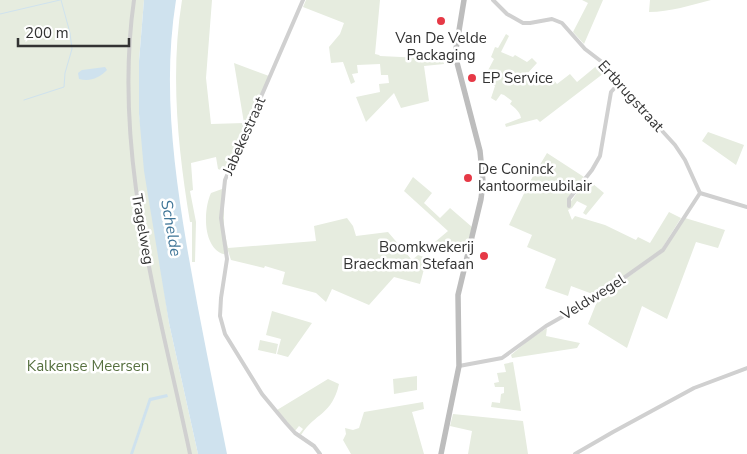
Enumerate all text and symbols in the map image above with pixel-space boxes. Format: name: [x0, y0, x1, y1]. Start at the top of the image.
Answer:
scale bar: [18, 15, 129, 47]
marker: Van De Velde Packaging: [435, 15, 447, 27]
text: 200 m: [25, 23, 69, 43]
place label: Van De Velde Packaging: [394, 28, 487, 65]
street label: Ertbrugstraat: [593, 56, 669, 137]
place label: EP Service: [482, 68, 553, 88]
marker: EP Service: [466, 72, 478, 84]
street label: Jabekestraat: [217, 93, 270, 179]
place label: De Coninck kantoormeubilair: [478, 159, 592, 196]
marker: De Coninck kantoormeubilair: [462, 172, 474, 184]
street label: Tragelweg: [127, 192, 159, 266]
water label: Schelde: [155, 198, 187, 259]
place label: Boomkwekerij Braeckman Stefaan: [343, 237, 474, 274]
marker: Boomkwekerij Braeckman Stefaan: [478, 250, 490, 262]
street label: Veldwegel: [556, 269, 629, 325]
park label: Kalkense Meersen: [27, 356, 149, 376]

